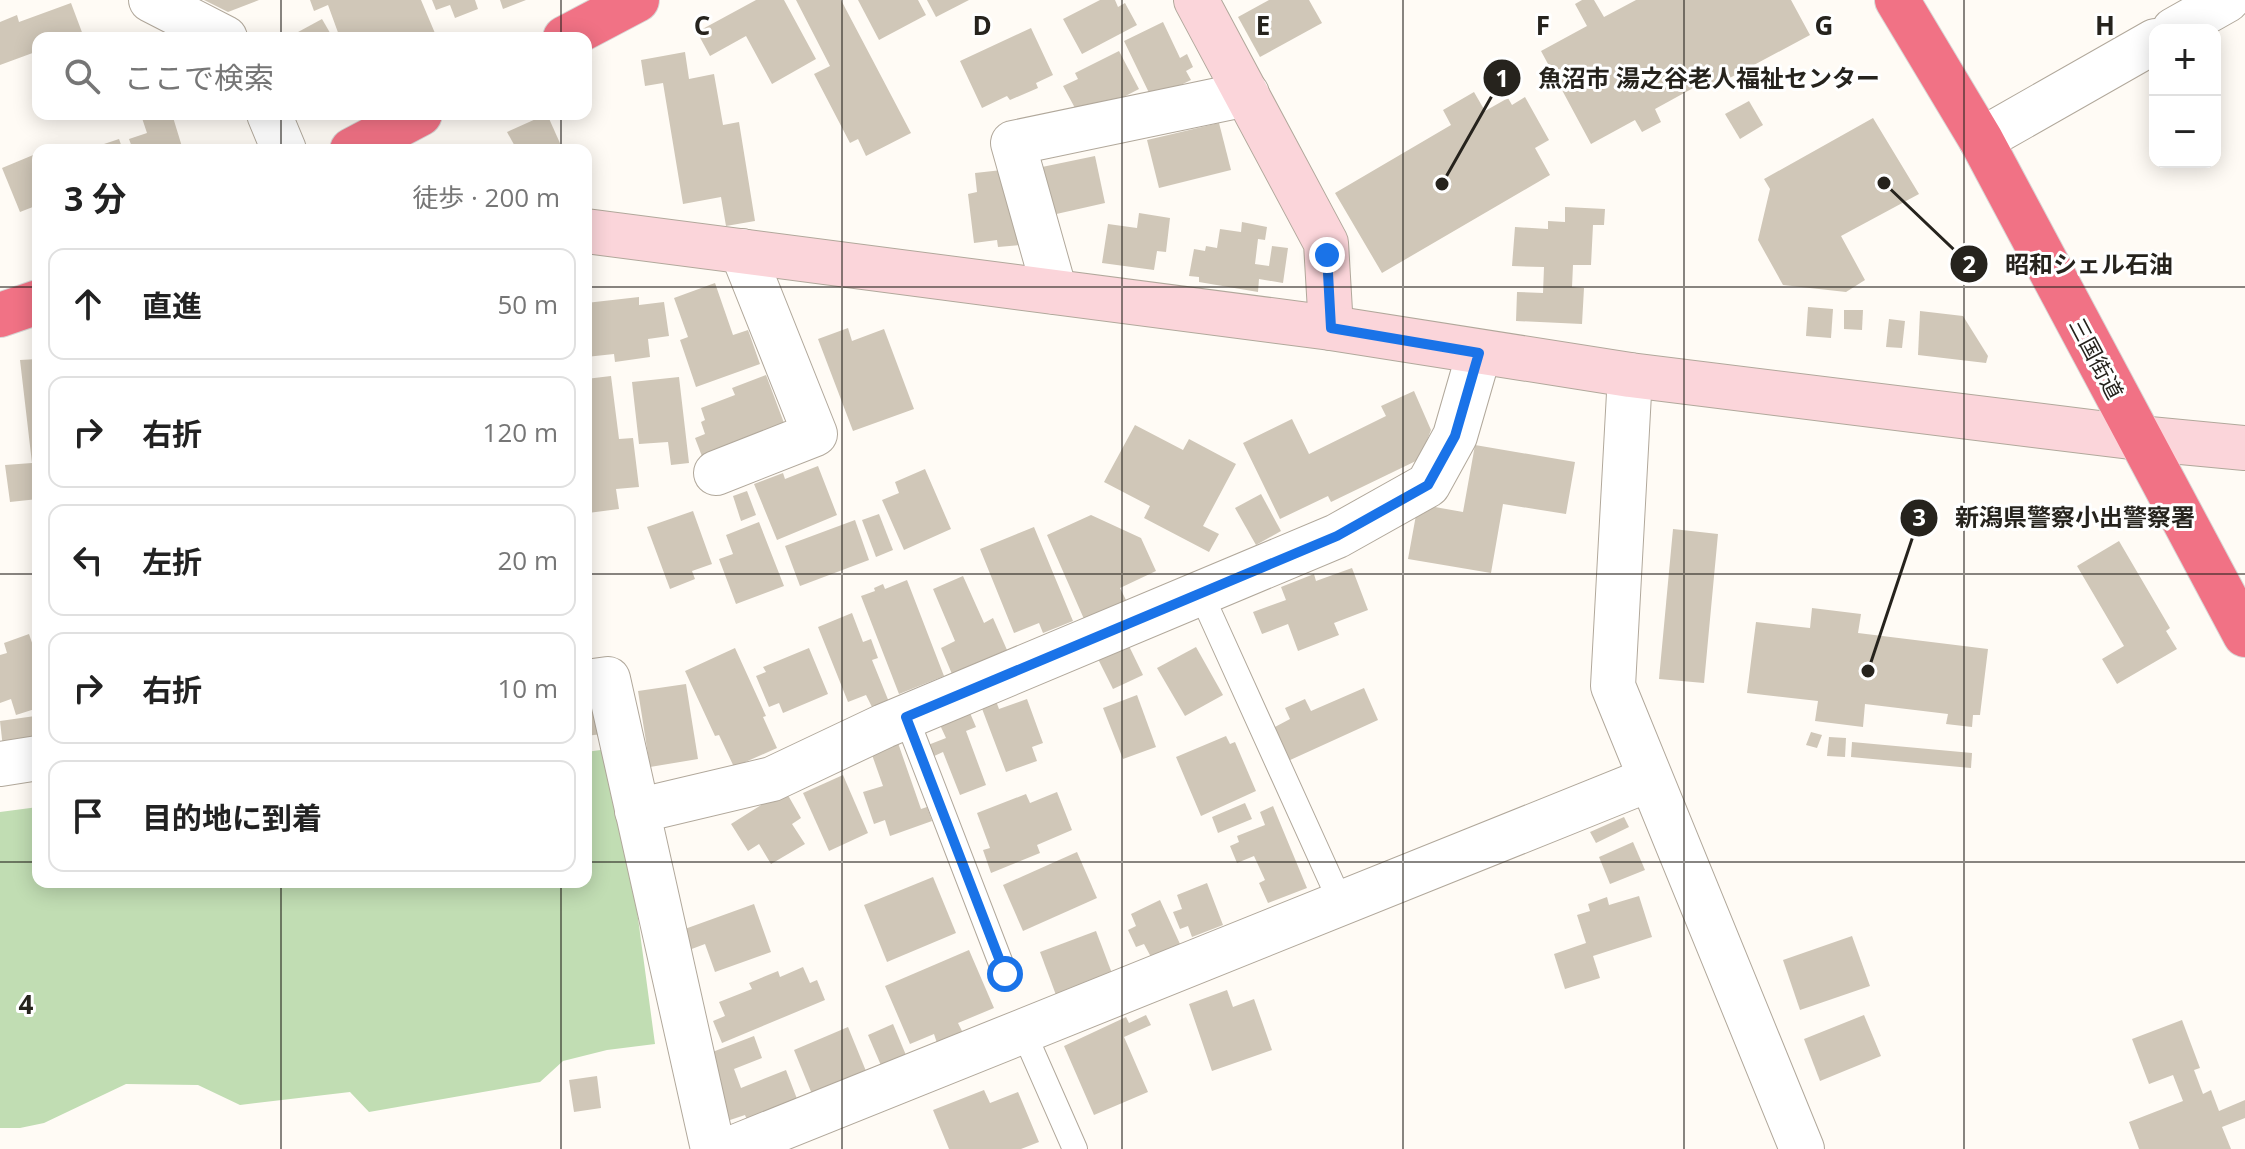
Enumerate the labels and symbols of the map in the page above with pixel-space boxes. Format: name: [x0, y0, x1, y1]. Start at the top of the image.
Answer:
text: C: [694, 7, 710, 43]
text: D: [972, 7, 992, 43]
text: E: [1256, 7, 1270, 43]
text: F: [1536, 7, 1550, 43]
text: G: [1815, 7, 1833, 43]
text: H: [2095, 7, 2115, 43]
callout: 魚沼市 湯之谷老人福祉センター: [1482, 54, 1896, 102]
text: 1: [1495, 61, 1509, 94]
text: 魚沼市 湯之谷老人福祉センター: [1538, 61, 1880, 94]
route end: [1309, 237, 1345, 273]
callout: 昭和シェル石油: [1949, 240, 2189, 288]
text: 2: [1962, 247, 1976, 280]
text: 昭和シェル石油: [2005, 247, 2173, 280]
street label: 三国街道: [2063, 312, 2131, 404]
callout: 新潟県警察小出警察署: [1899, 494, 2211, 542]
text: 3: [1912, 500, 1926, 533]
text: 新潟県警察小出警察署: [1955, 500, 2195, 533]
route start: [987, 956, 1023, 992]
text: 4: [19, 986, 34, 1022]

